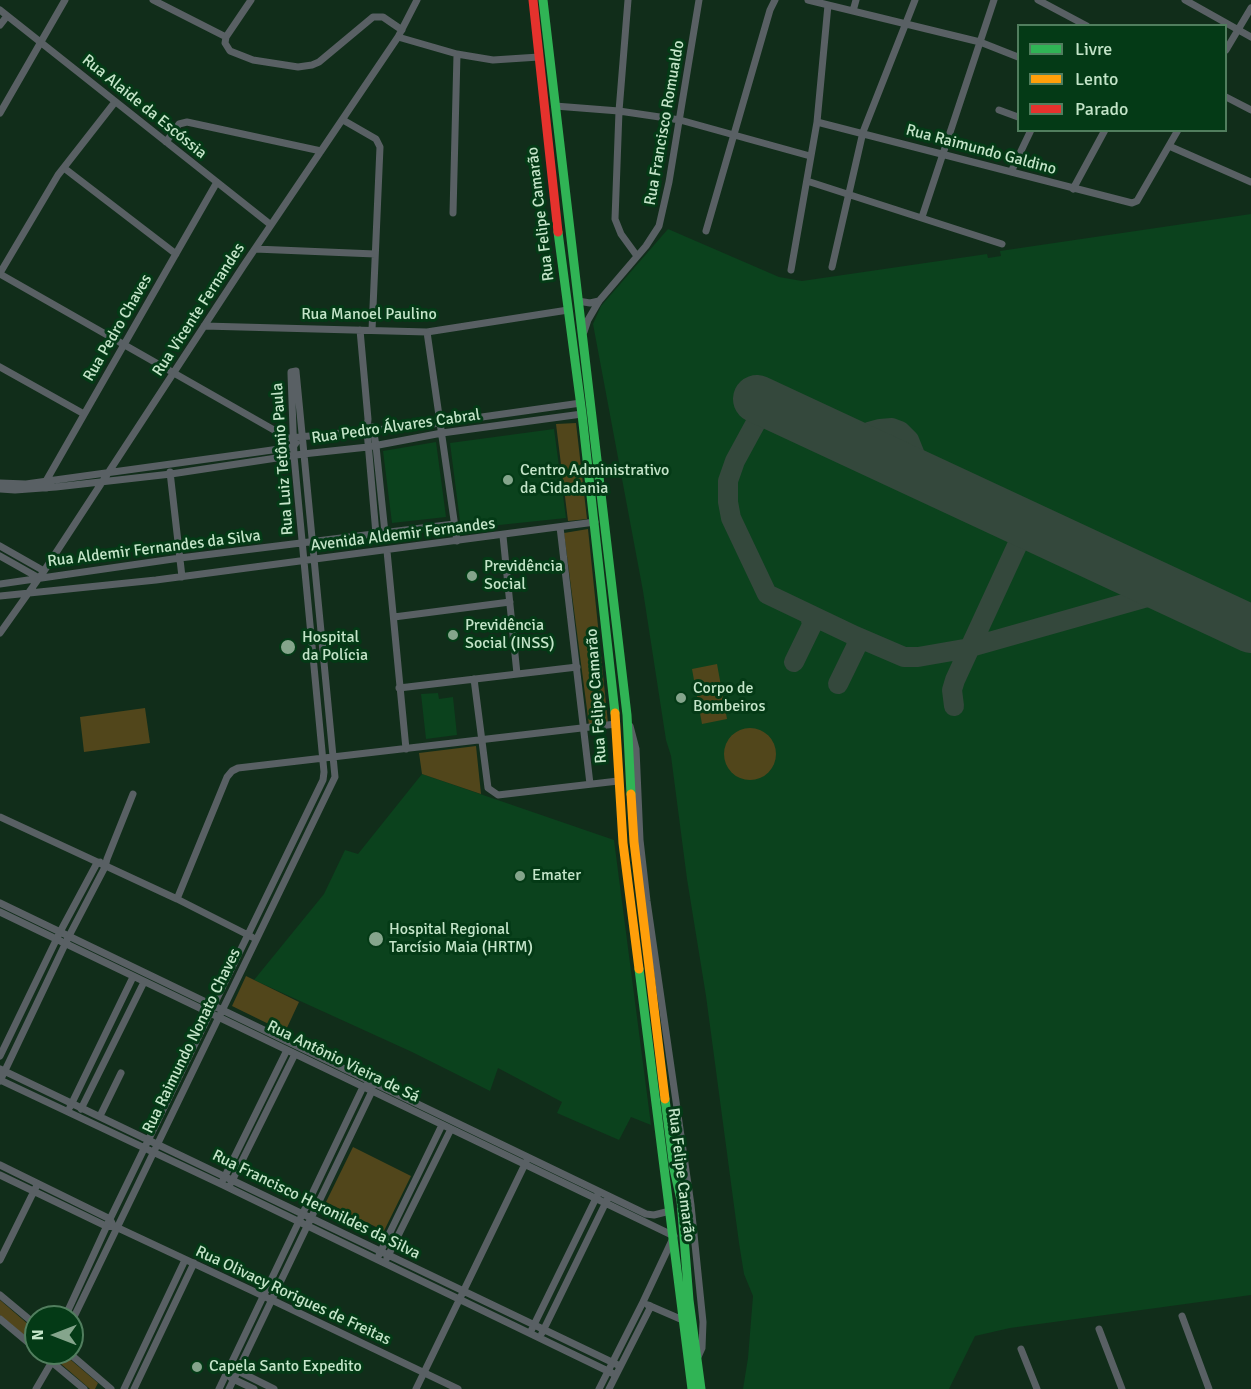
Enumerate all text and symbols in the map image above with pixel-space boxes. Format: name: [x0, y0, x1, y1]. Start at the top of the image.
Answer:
legend: [1017, 24, 1227, 132]
text: Livre: [1075, 38, 1112, 60]
street label: Rua Francisco Romualdo: [641, 39, 689, 207]
street label: Rua Alaide da Escóssia: [78, 51, 210, 163]
text: Lento: [1075, 68, 1118, 90]
text: Parado: [1075, 98, 1128, 120]
street label: Rua Raimundo Galdino: [904, 121, 1058, 179]
street label: Rua Felipe Camarão: [523, 146, 559, 282]
street label: Rua Vicente Fernandes: [149, 240, 249, 380]
street label: Rua Pedro Chaves: [80, 271, 156, 385]
street label: Rua Manoel Paulino: [301, 305, 437, 325]
street label: Rua Luiz Tetônio Paula: [268, 382, 298, 536]
street label: Rua Pedro Álvares Cabral: [310, 406, 482, 448]
place label: Centro Administrativo da Cidadania: [520, 461, 669, 499]
marker: Centro Administrativo da Cidadania: [501, 473, 515, 487]
street label: Avenida Aldemir Fernandes: [310, 514, 496, 556]
street label: Rua Aldemir Fernandes da Silva: [46, 526, 262, 572]
place label: Previdência Social: [484, 557, 563, 595]
marker: Previdência Social: [465, 569, 479, 583]
place label: Previdência Social (INSS): [465, 616, 555, 654]
place label: Hospital da Polícia: [302, 628, 368, 666]
marker: Previdência Social (INSS): [446, 628, 460, 642]
street label: Rua Felipe Camarão: [583, 628, 611, 764]
marker: Hospital da Polícia: [279, 638, 297, 656]
place label: Corpo de Bombeiros: [693, 679, 765, 717]
marker: Corpo de Bombeiros: [674, 691, 688, 705]
place label: Emater: [532, 866, 581, 886]
marker: Emater: [513, 869, 527, 883]
place label: Hospital Regional Tarcísio Maia (HRTM): [389, 920, 533, 958]
marker: Hospital Regional Tarcísio Maia (HRTM): [367, 930, 385, 948]
street label: Rua Raimundo Nonato Chaves: [139, 945, 245, 1137]
street label: Rua Antônio Vieira de Sá: [264, 1017, 422, 1107]
street label: Rua Felipe Camarão: [663, 1107, 699, 1243]
street label: Rua Francisco Heronildes da Silva: [209, 1146, 423, 1264]
street label: Rua Olivacy Rorigues de Freitas: [192, 1242, 394, 1350]
north arrow: [24, 1305, 84, 1365]
text: N: [28, 1329, 48, 1341]
place label: Capela Santo Expedito: [209, 1357, 362, 1377]
marker: Capela Santo Expedito: [190, 1360, 204, 1374]

